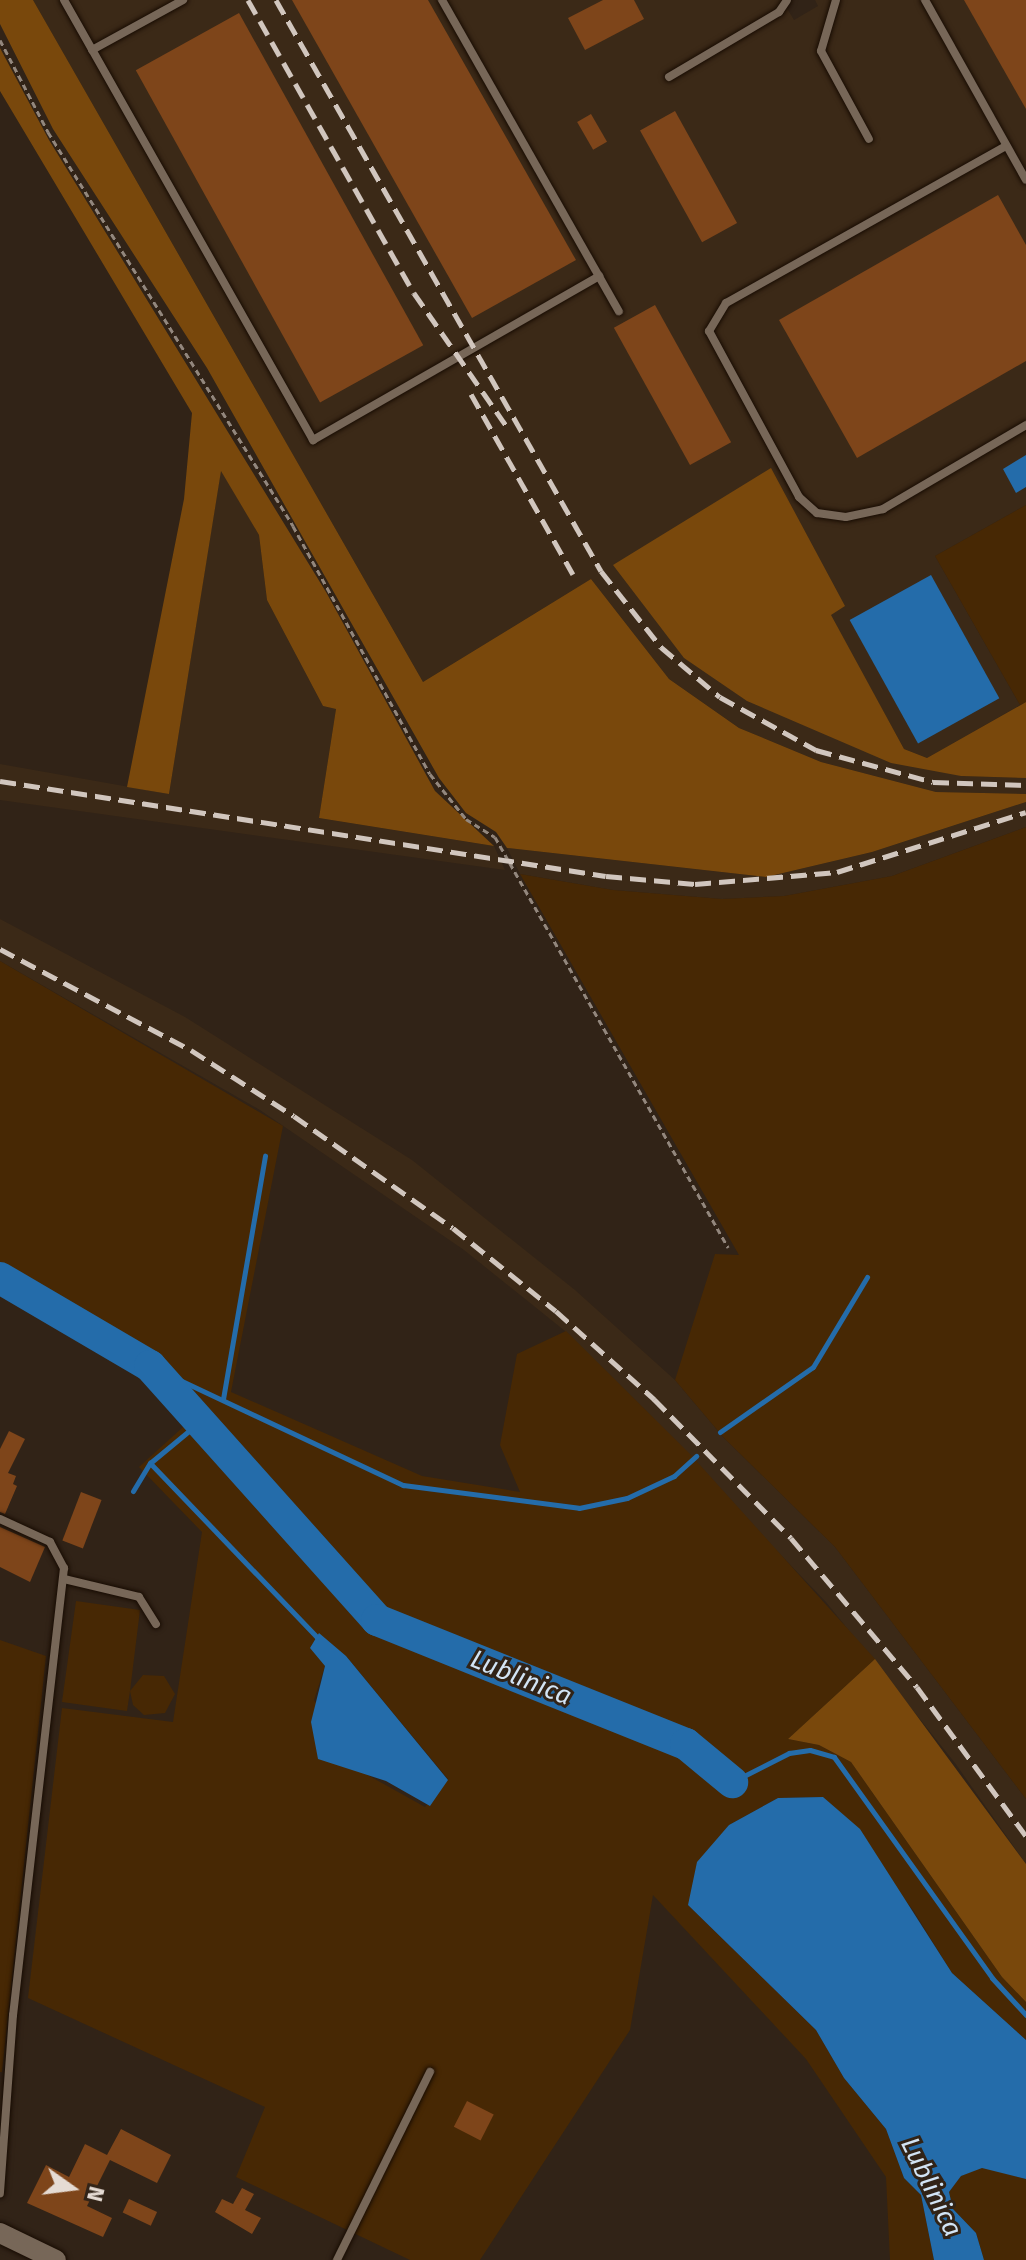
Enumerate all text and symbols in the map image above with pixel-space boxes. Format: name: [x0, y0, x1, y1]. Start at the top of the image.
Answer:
water label: Lublinica: [466, 1644, 576, 1712]
water label: Lublinica: [894, 2133, 968, 2241]
north arrow: [32, 2148, 112, 2228]
text: N: [81, 2184, 111, 2204]

